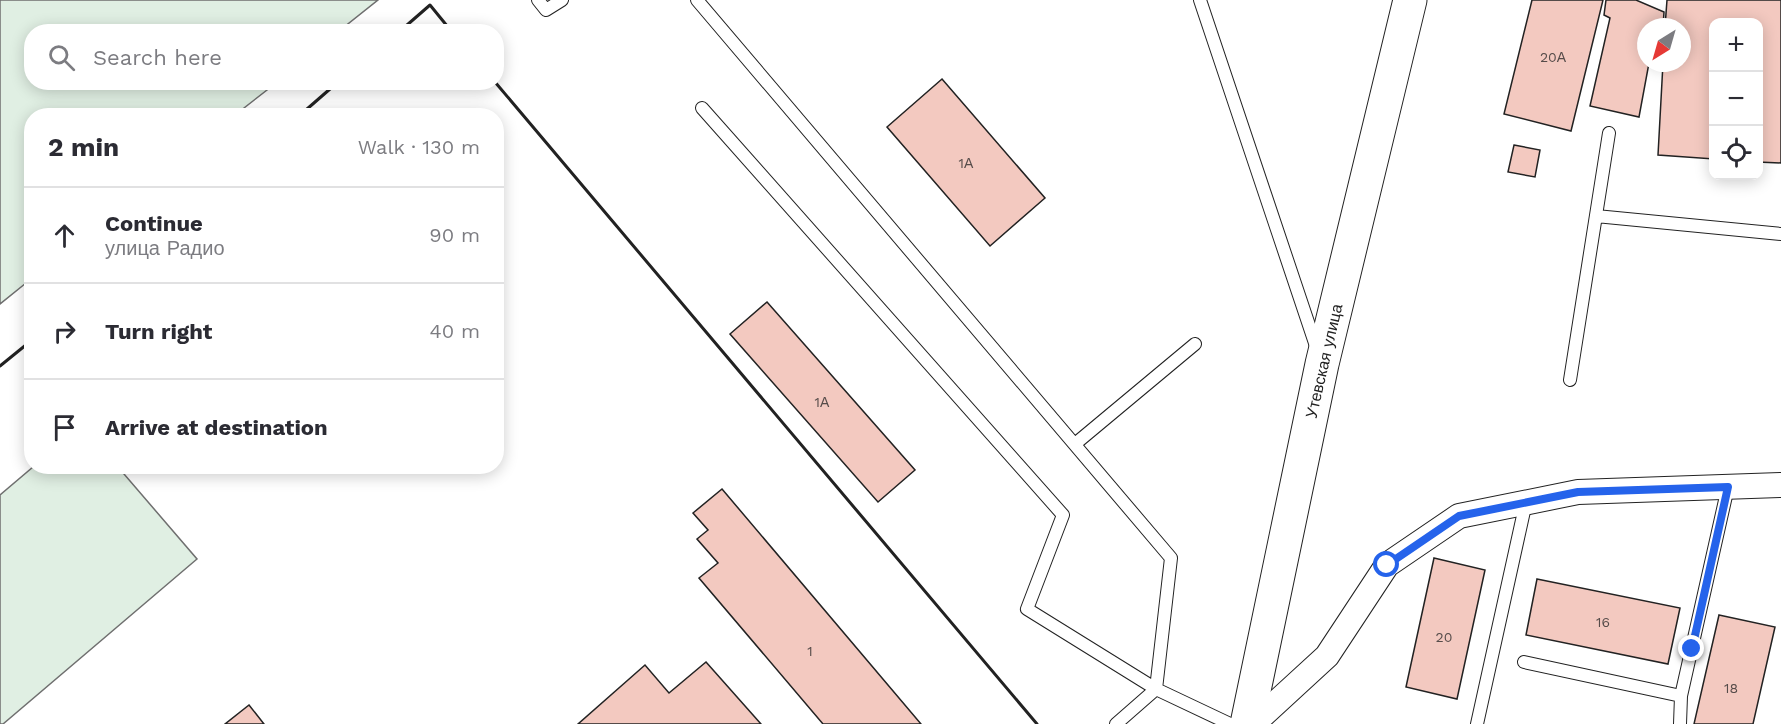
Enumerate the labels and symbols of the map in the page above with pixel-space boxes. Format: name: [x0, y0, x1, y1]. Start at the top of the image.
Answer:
north arrow: [1637, 18, 1691, 72]
house number: 20А: [1540, 49, 1567, 65]
house number: 1А: [959, 155, 974, 171]
street label: Утевская улица: [1302, 302, 1346, 420]
house number: 1А: [815, 394, 830, 410]
route start: [1373, 551, 1399, 577]
house number: 16: [1596, 614, 1610, 630]
house number: 20: [1436, 629, 1452, 645]
route end: [1678, 635, 1704, 661]
house number: 1: [807, 643, 813, 659]
house number: 18: [1724, 680, 1738, 696]

